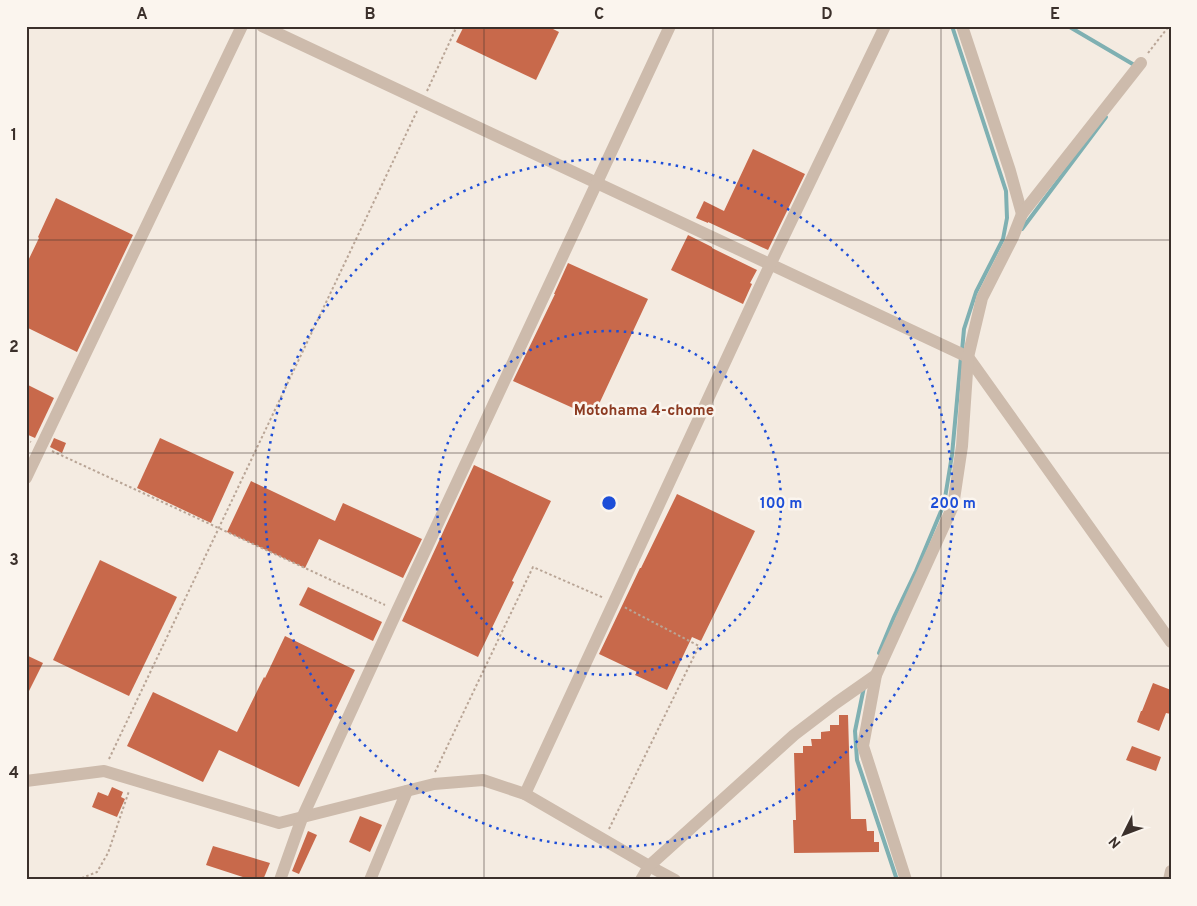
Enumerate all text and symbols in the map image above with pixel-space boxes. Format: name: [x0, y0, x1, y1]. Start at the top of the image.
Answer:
text: A: [136, 5, 148, 25]
text: B: [364, 5, 376, 25]
text: C: [594, 5, 604, 25]
text: D: [821, 5, 833, 25]
text: E: [1050, 5, 1060, 25]
text: 1: [11, 126, 17, 146]
text: 2: [9, 338, 19, 358]
district label: Motohama 4-chome: [574, 402, 714, 421]
centre of rings: [600, 494, 618, 512]
text: 100 m: [760, 495, 802, 514]
text: 200 m: [930, 495, 976, 514]
text: 3: [9, 551, 19, 571]
text: 4: [9, 764, 19, 784]
north arrow: [1100, 808, 1150, 858]
text: N: [1106, 832, 1125, 851]

